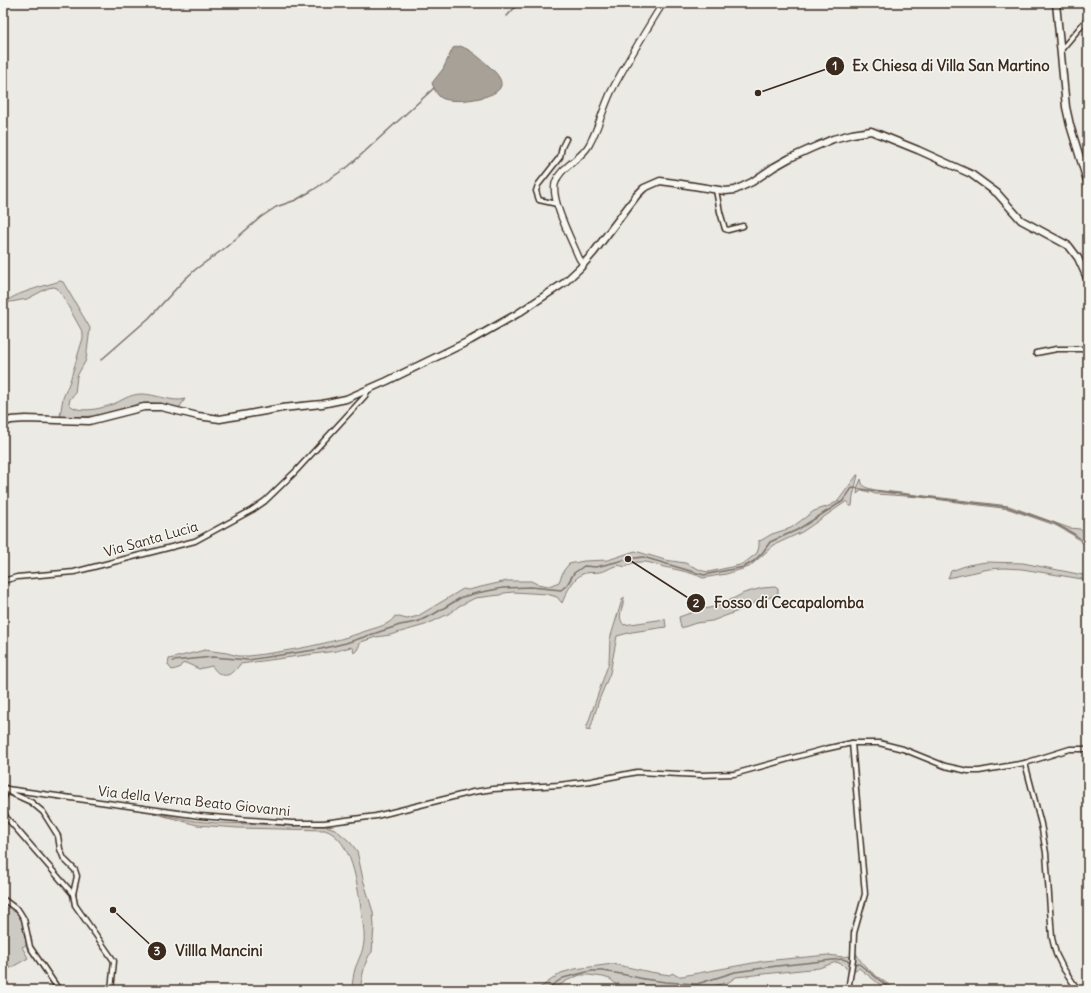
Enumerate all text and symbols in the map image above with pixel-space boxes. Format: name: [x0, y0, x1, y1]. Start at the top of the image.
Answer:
callout: Ex Chiesa di Villa San Martino: [825, 52, 1058, 79]
text: Ex Chiesa di Villa San Martino: [852, 56, 1050, 75]
text: 1: [833, 58, 837, 73]
street label: Via Santa Lucia: [102, 517, 200, 561]
callout: Fosso di Cecapalomba: [686, 589, 872, 616]
text: Fosso di Cecapalomba: [714, 593, 865, 613]
text: 2: [693, 595, 700, 610]
street label: Via della Verna Beato Giovanni: [97, 782, 291, 820]
callout: Villla Mancini: [147, 938, 270, 965]
text: Villla Mancini: [175, 941, 263, 960]
text: 3: [154, 943, 161, 958]

